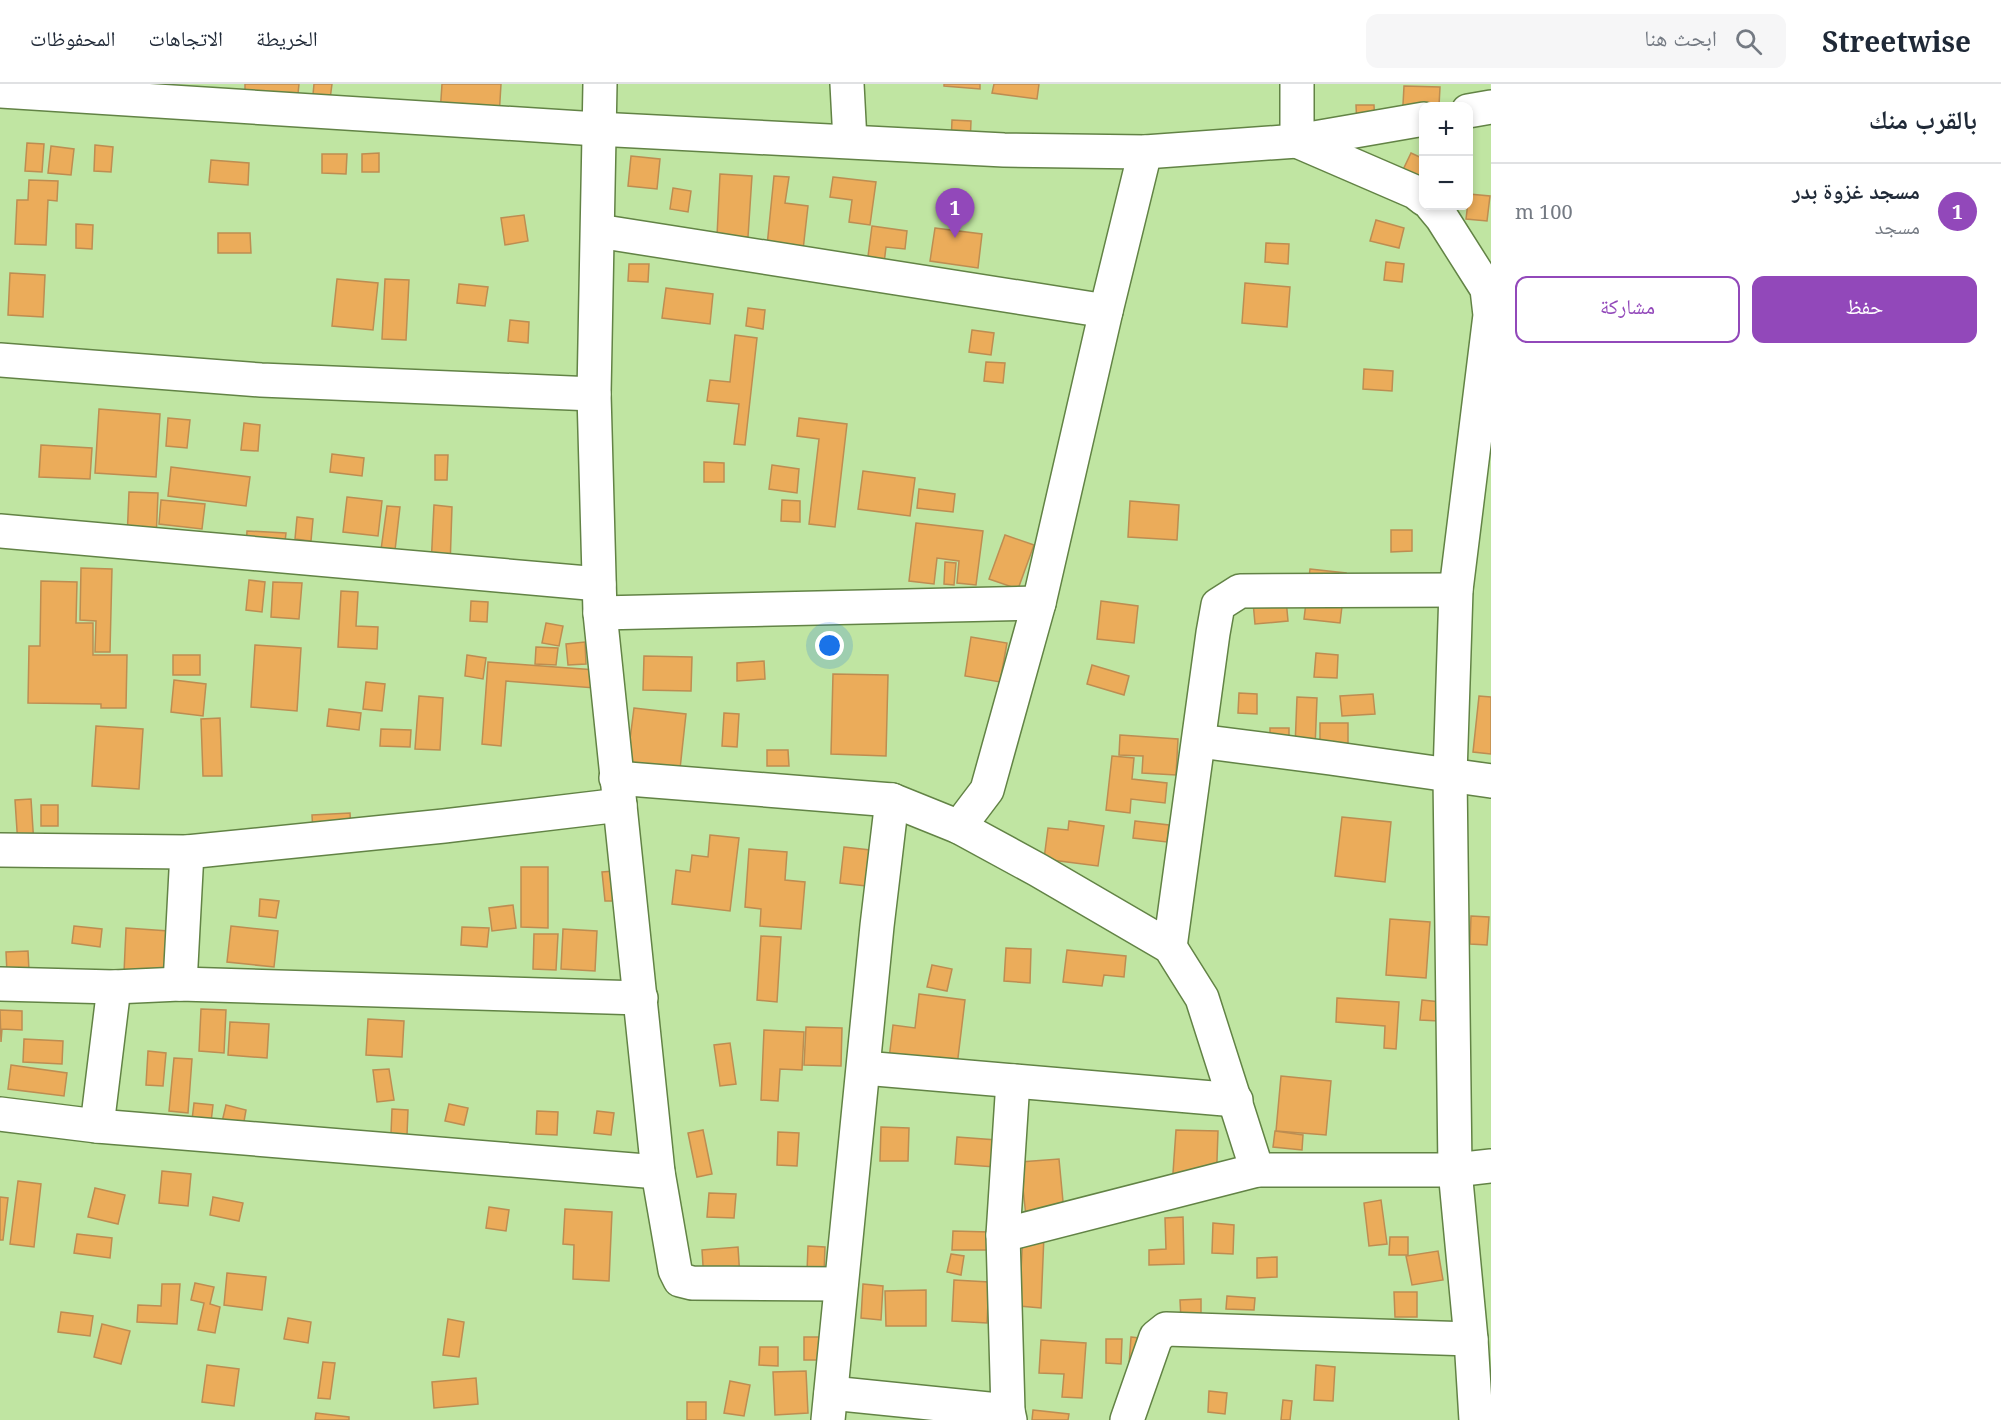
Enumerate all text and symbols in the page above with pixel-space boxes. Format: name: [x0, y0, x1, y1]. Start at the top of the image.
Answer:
search box: [1366, 14, 1786, 68]
text: ابحث هنا: [1644, 22, 1717, 52]
text: Streetwise: [1822, 22, 1971, 60]
text: المحفوظات: [30, 24, 115, 52]
text: الاتجاهات: [148, 24, 223, 52]
text: الخريطة: [256, 24, 318, 52]
icon: search: [1732, 25, 1765, 58]
text: بالقرب منك: [1869, 101, 1977, 137]
map controls: [1419, 102, 1473, 210]
button: +: [1419, 102, 1473, 156]
button: −: [1419, 156, 1473, 210]
text: مسجد غزوة بدر: [1792, 175, 1920, 205]
pin: 1: [936, 188, 974, 238]
text: 100 m: [1515, 198, 1573, 225]
text: 1: [1952, 198, 1963, 225]
text: مسجد: [1875, 213, 1920, 240]
button: مشاركة: [1515, 276, 1740, 343]
button: حفظ: [1752, 276, 1977, 343]
your location: [815, 631, 844, 660]

